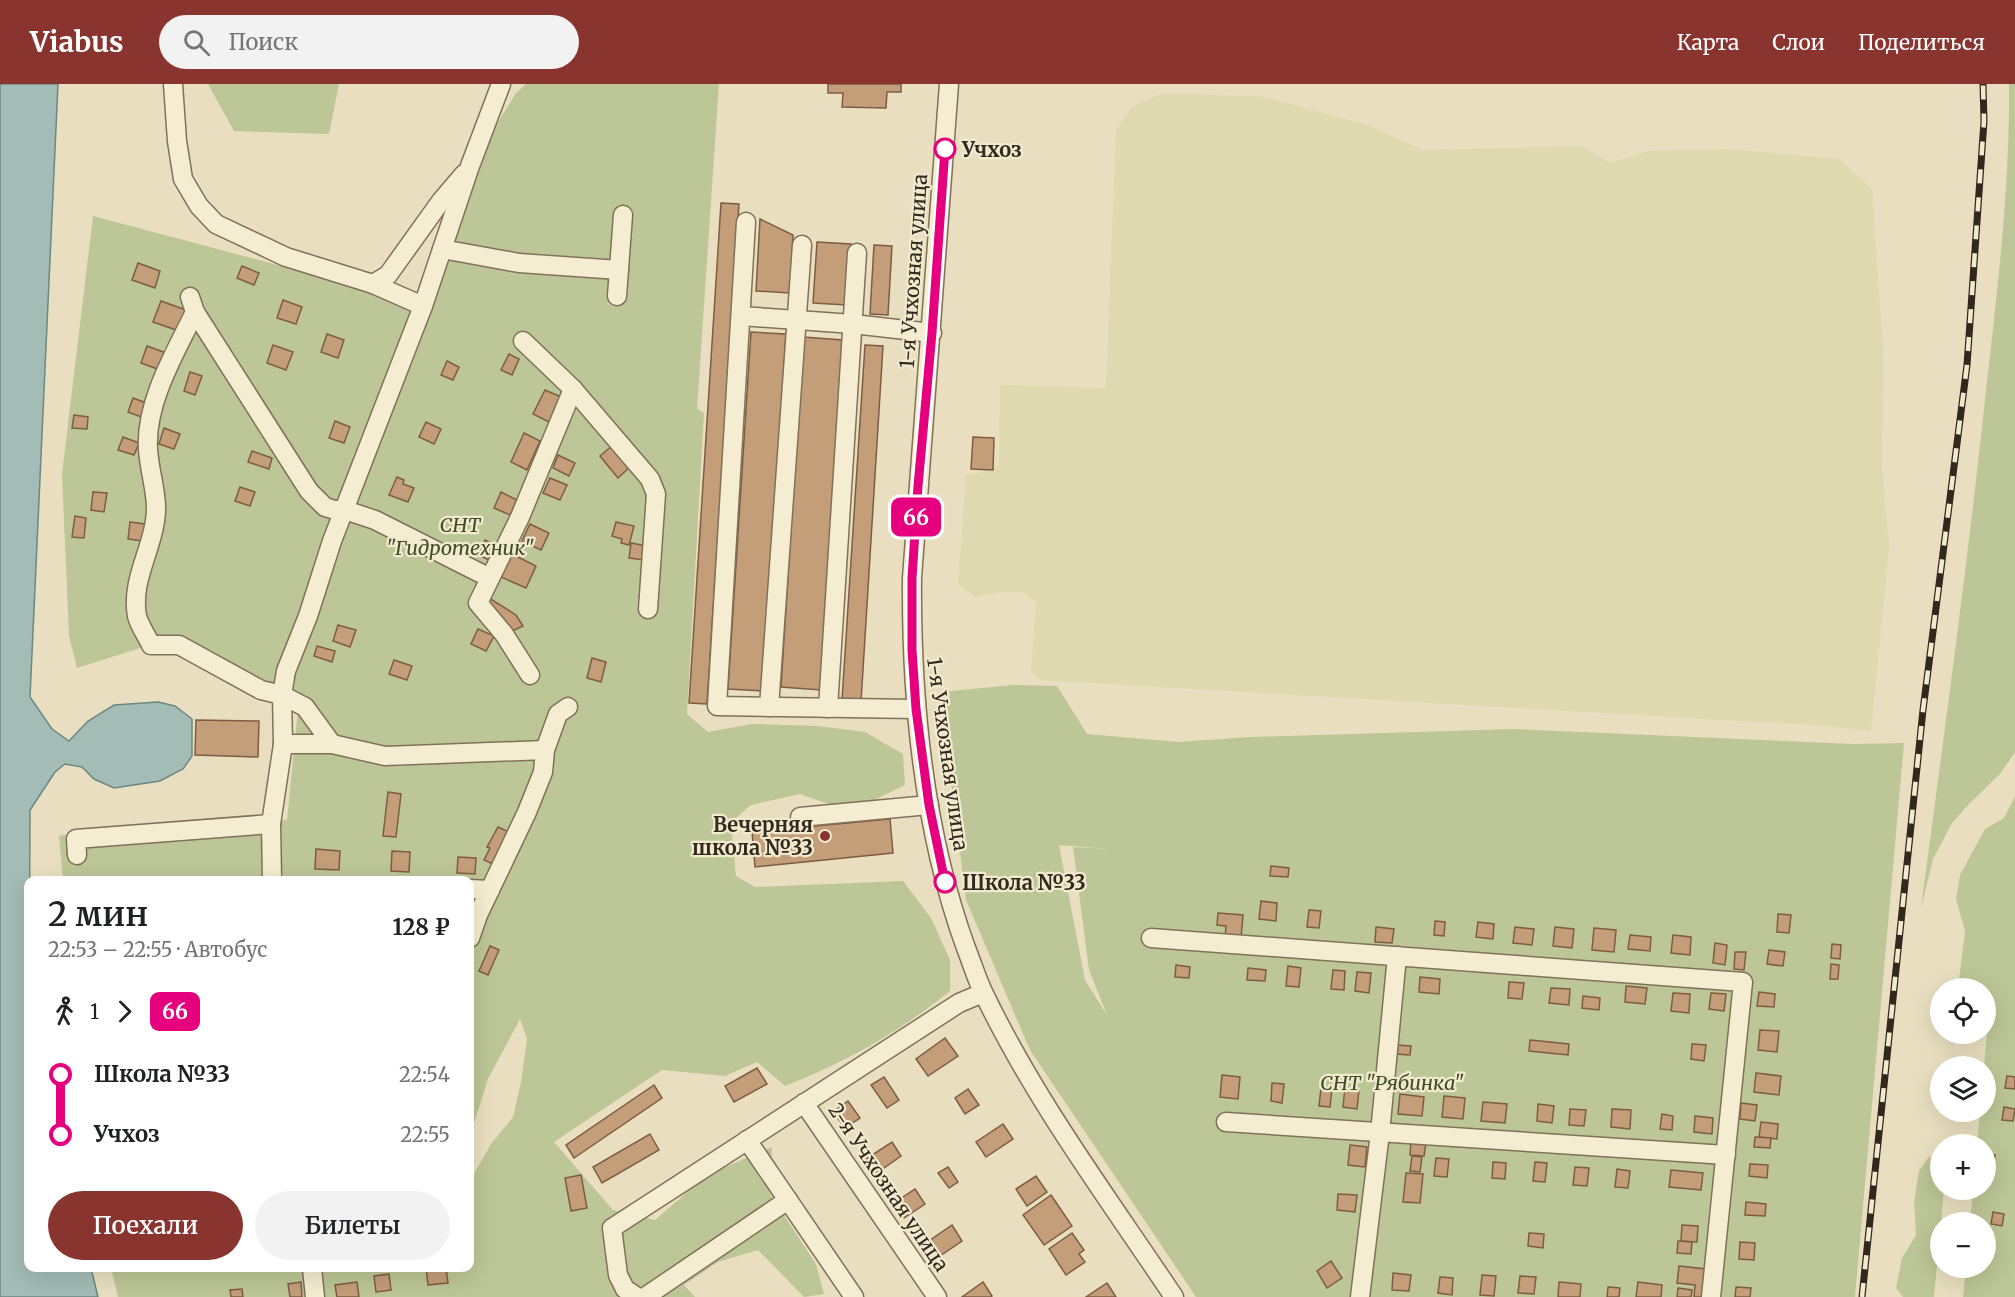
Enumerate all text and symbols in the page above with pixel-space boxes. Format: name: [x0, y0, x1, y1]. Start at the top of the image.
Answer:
search box: [159, 15, 579, 69]
text: Viabus: [30, 24, 123, 60]
icon: search: [180, 26, 213, 59]
text: Поиск: [228, 28, 298, 56]
text: Карта: [1677, 29, 1739, 56]
text: Слои: [1772, 29, 1825, 56]
text: Поделиться: [1858, 29, 1985, 56]
place label: Учхоз: [961, 137, 1022, 162]
marker: Учхоз: [934, 138, 956, 160]
street label: 1-я Учхозная улица: [894, 173, 932, 369]
line badge: 66: [889, 498, 943, 536]
text: 66: [903, 504, 929, 531]
park label: СНТ "Гидротехник": [386, 512, 534, 560]
street label: 1-я Учхозная улица: [922, 656, 974, 852]
place label: Вечерняя школа №33: [692, 812, 813, 860]
marker: Вечерняя школа №33: [818, 829, 832, 843]
place label: Школа №33: [962, 870, 1086, 895]
marker: Школа №33: [934, 871, 956, 893]
text: 2 мин: [48, 894, 148, 935]
text: 128 ₽: [392, 913, 450, 941]
text: 22:53 – 22:55 · Автобус: [48, 937, 267, 962]
map controls: [1930, 978, 1996, 1278]
button: locate: [1930, 978, 1996, 1044]
icon: walk: [48, 995, 81, 1028]
icon: forward: [108, 995, 141, 1028]
text: 66: [162, 998, 188, 1025]
text: 1: [90, 999, 99, 1024]
button: layers: [1930, 1056, 1996, 1122]
text: Школа №33: [94, 1060, 230, 1088]
text: 22:54: [399, 1062, 450, 1087]
park label: СНТ "Рябинка": [1320, 1070, 1464, 1095]
street label: 2-я Учхозная улица: [823, 1098, 955, 1276]
text: Учхоз: [94, 1120, 160, 1148]
text: 22:55: [400, 1122, 450, 1147]
button: +: [1930, 1134, 1996, 1200]
button: Поехали: [48, 1191, 243, 1260]
button: Билеты: [255, 1191, 450, 1260]
button: −: [1930, 1212, 1996, 1278]

